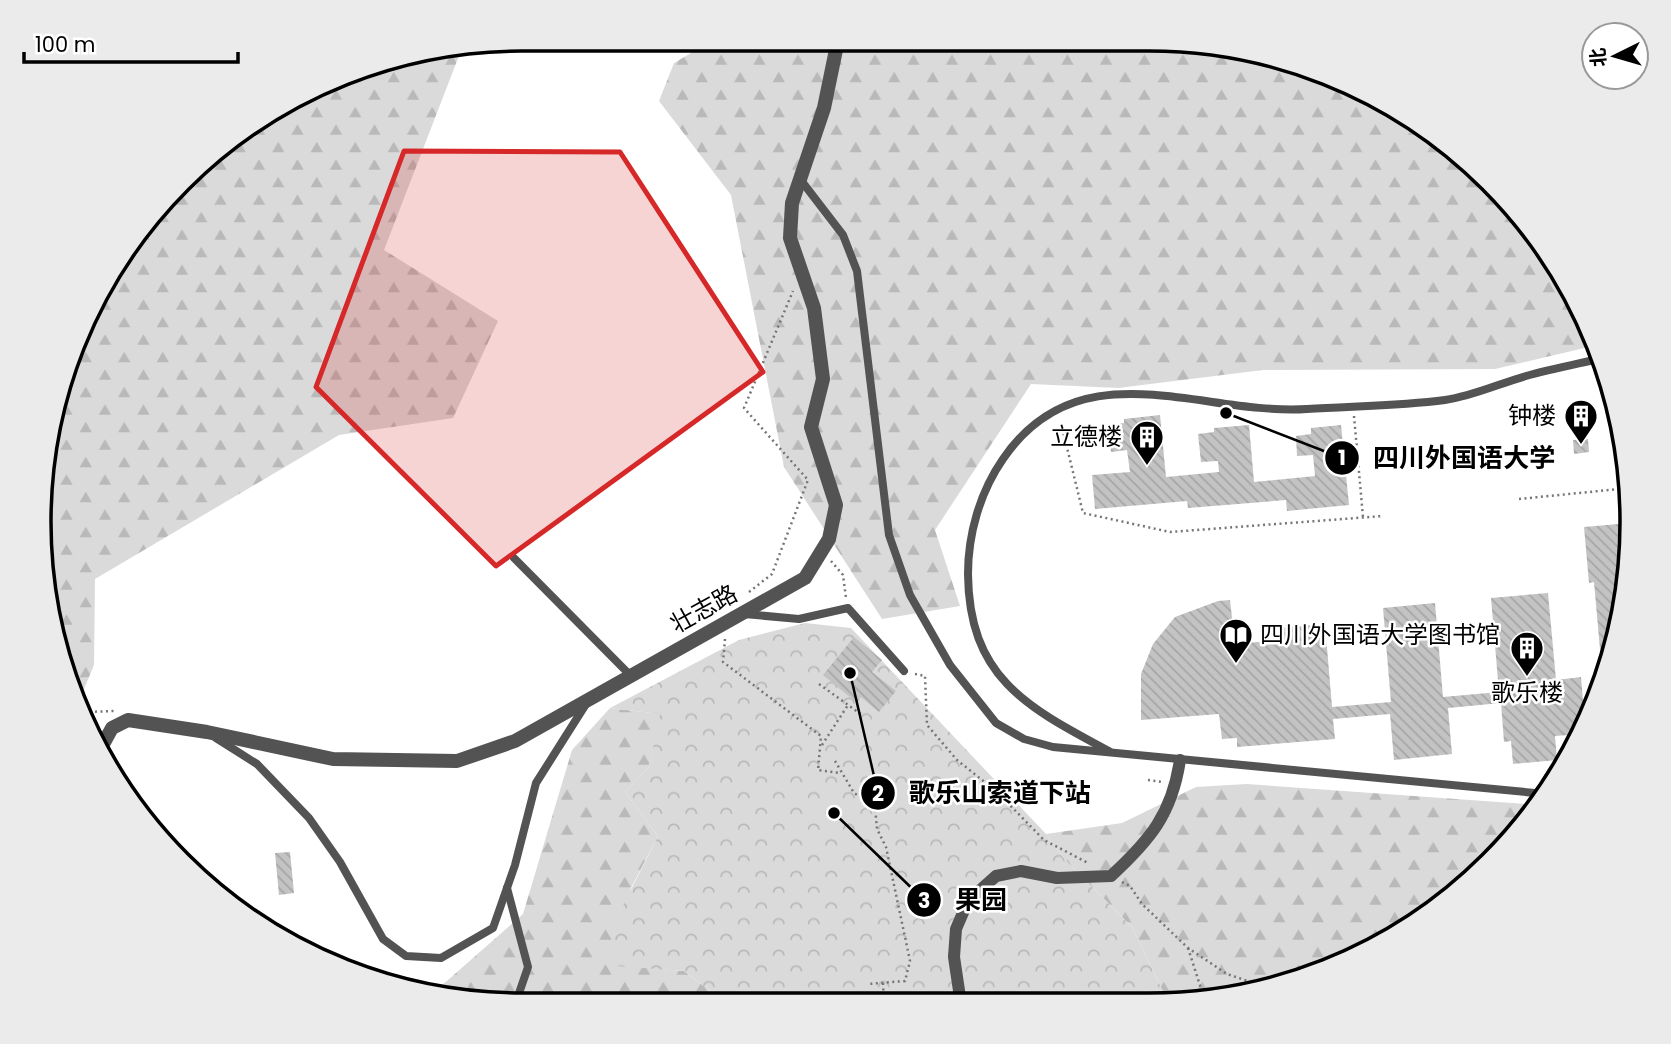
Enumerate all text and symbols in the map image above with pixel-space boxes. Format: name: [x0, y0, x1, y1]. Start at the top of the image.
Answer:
scale bar: [24, 21, 238, 65]
north arrow: [1580, 21, 1650, 91]
text: 100 m: [35, 30, 95, 59]
text: 北: [1584, 47, 1613, 68]
building icon: 钟楼: [1562, 397, 1600, 446]
place label: 钟楼: [1508, 399, 1556, 432]
building icon: 立德楼: [1128, 418, 1166, 467]
place label: 立德楼: [1050, 420, 1122, 453]
callout: 四川外国语大学: [1324, 434, 1569, 481]
text: 四川外国语大学: [1373, 440, 1555, 476]
text: 1: [1338, 443, 1346, 472]
street label: 壮志路: [664, 577, 743, 640]
library icon: 四川外国语大学图书馆: [1217, 616, 1255, 665]
place label: 四川外国语大学图书馆: [1260, 618, 1500, 651]
building icon: 歌乐楼: [1508, 629, 1546, 678]
place label: 歌乐楼: [1491, 676, 1563, 709]
callout: 歌乐山索道下站: [860, 770, 1105, 817]
text: 歌乐山索道下站: [909, 775, 1091, 811]
text: 2: [872, 779, 884, 808]
callout: 果园: [906, 877, 1021, 924]
text: 果园: [955, 882, 1007, 918]
text: 3: [918, 886, 930, 915]

